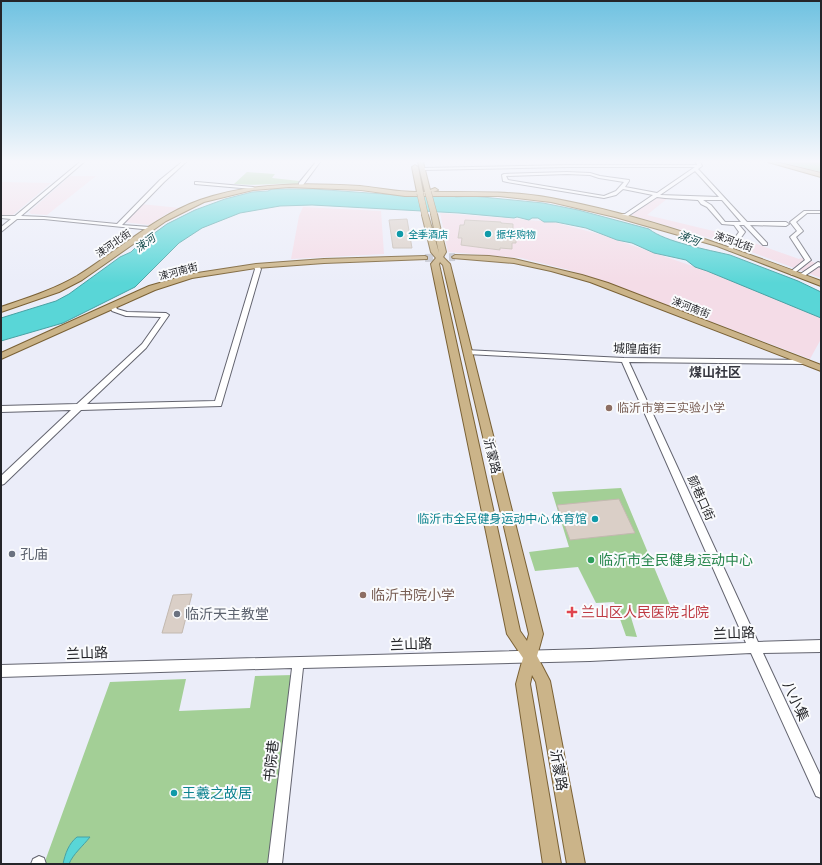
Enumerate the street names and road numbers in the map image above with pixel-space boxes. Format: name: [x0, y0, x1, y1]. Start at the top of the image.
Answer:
street label: 涑河北街: [94, 227, 133, 259]
street label: 涑河北街: [713, 229, 755, 253]
street label: 涑河南街: [157, 261, 199, 282]
street label: 涑河南街: [670, 295, 711, 320]
street label: 城隍庙街: [613, 342, 661, 356]
street label: 沂蒙路: [481, 437, 503, 475]
street label: 颜巷口街: [685, 473, 717, 523]
street label: 兰山路: [713, 624, 755, 642]
street label: 兰山路: [390, 635, 432, 653]
street label: 兰山路: [66, 644, 108, 662]
street label: 八小集: [780, 679, 812, 723]
street label: 书院巷: [261, 739, 281, 783]
street label: 沂蒙路: [547, 748, 571, 792]

